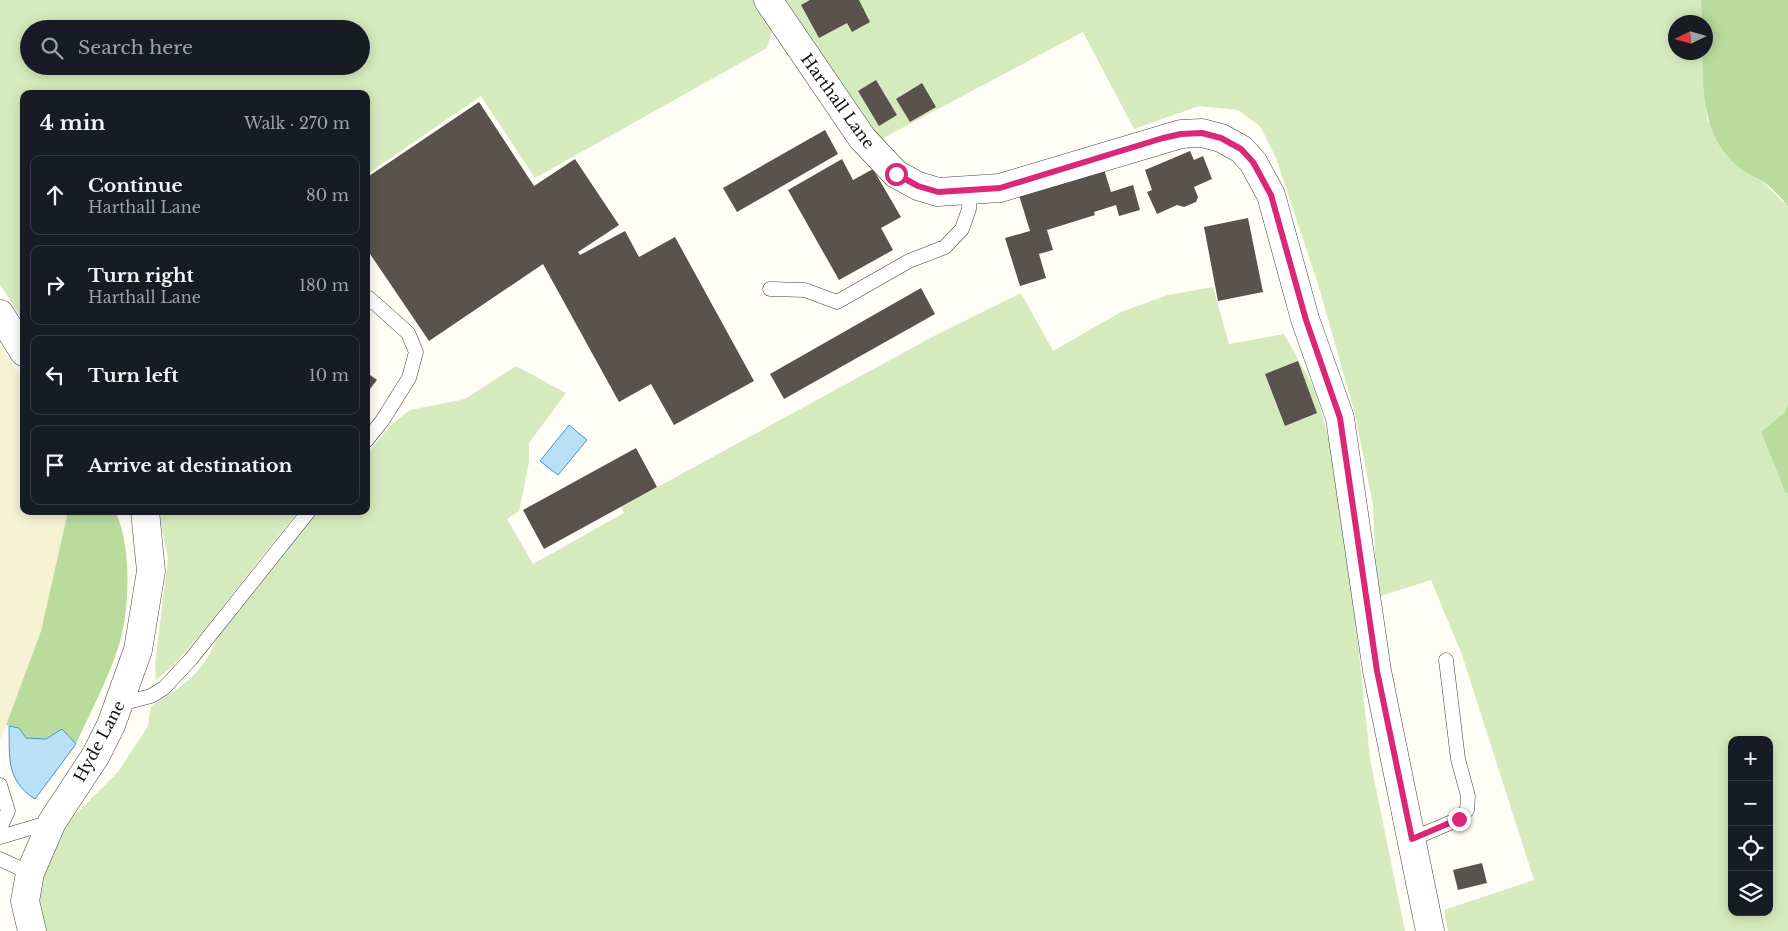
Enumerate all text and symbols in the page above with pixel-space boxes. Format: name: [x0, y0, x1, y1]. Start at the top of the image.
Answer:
north arrow: [1668, 15, 1713, 60]
search box: [20, 20, 370, 75]
icon: search: [38, 34, 66, 62]
text: Search here: [78, 36, 193, 59]
street label: Harthall Lane: [797, 49, 879, 153]
text: 4 min: [40, 110, 106, 136]
text: Walk · 270 m: [244, 113, 350, 133]
route start: [885, 163, 908, 186]
text: Continue: [88, 174, 183, 197]
icon: ahead: [41, 181, 69, 209]
text: 80 m: [306, 185, 349, 205]
text: Harthall Lane: [88, 197, 201, 217]
text: Turn right: [88, 264, 194, 287]
icon: right: [41, 271, 69, 299]
text: 180 m: [299, 275, 349, 295]
text: Harthall Lane: [88, 287, 201, 307]
icon: left: [41, 361, 69, 389]
text: Turn left: [88, 364, 179, 387]
text: 10 m: [309, 365, 349, 385]
icon: arrive: [41, 451, 69, 479]
text: Arrive at destination: [88, 454, 292, 477]
street label: Hyde Lane: [69, 697, 129, 785]
map controls: [1728, 736, 1773, 916]
button: +: [1728, 736, 1773, 781]
button: −: [1728, 781, 1773, 826]
route end: [1448, 808, 1471, 831]
button: locate: [1728, 826, 1773, 871]
button: layers: [1728, 871, 1773, 916]

